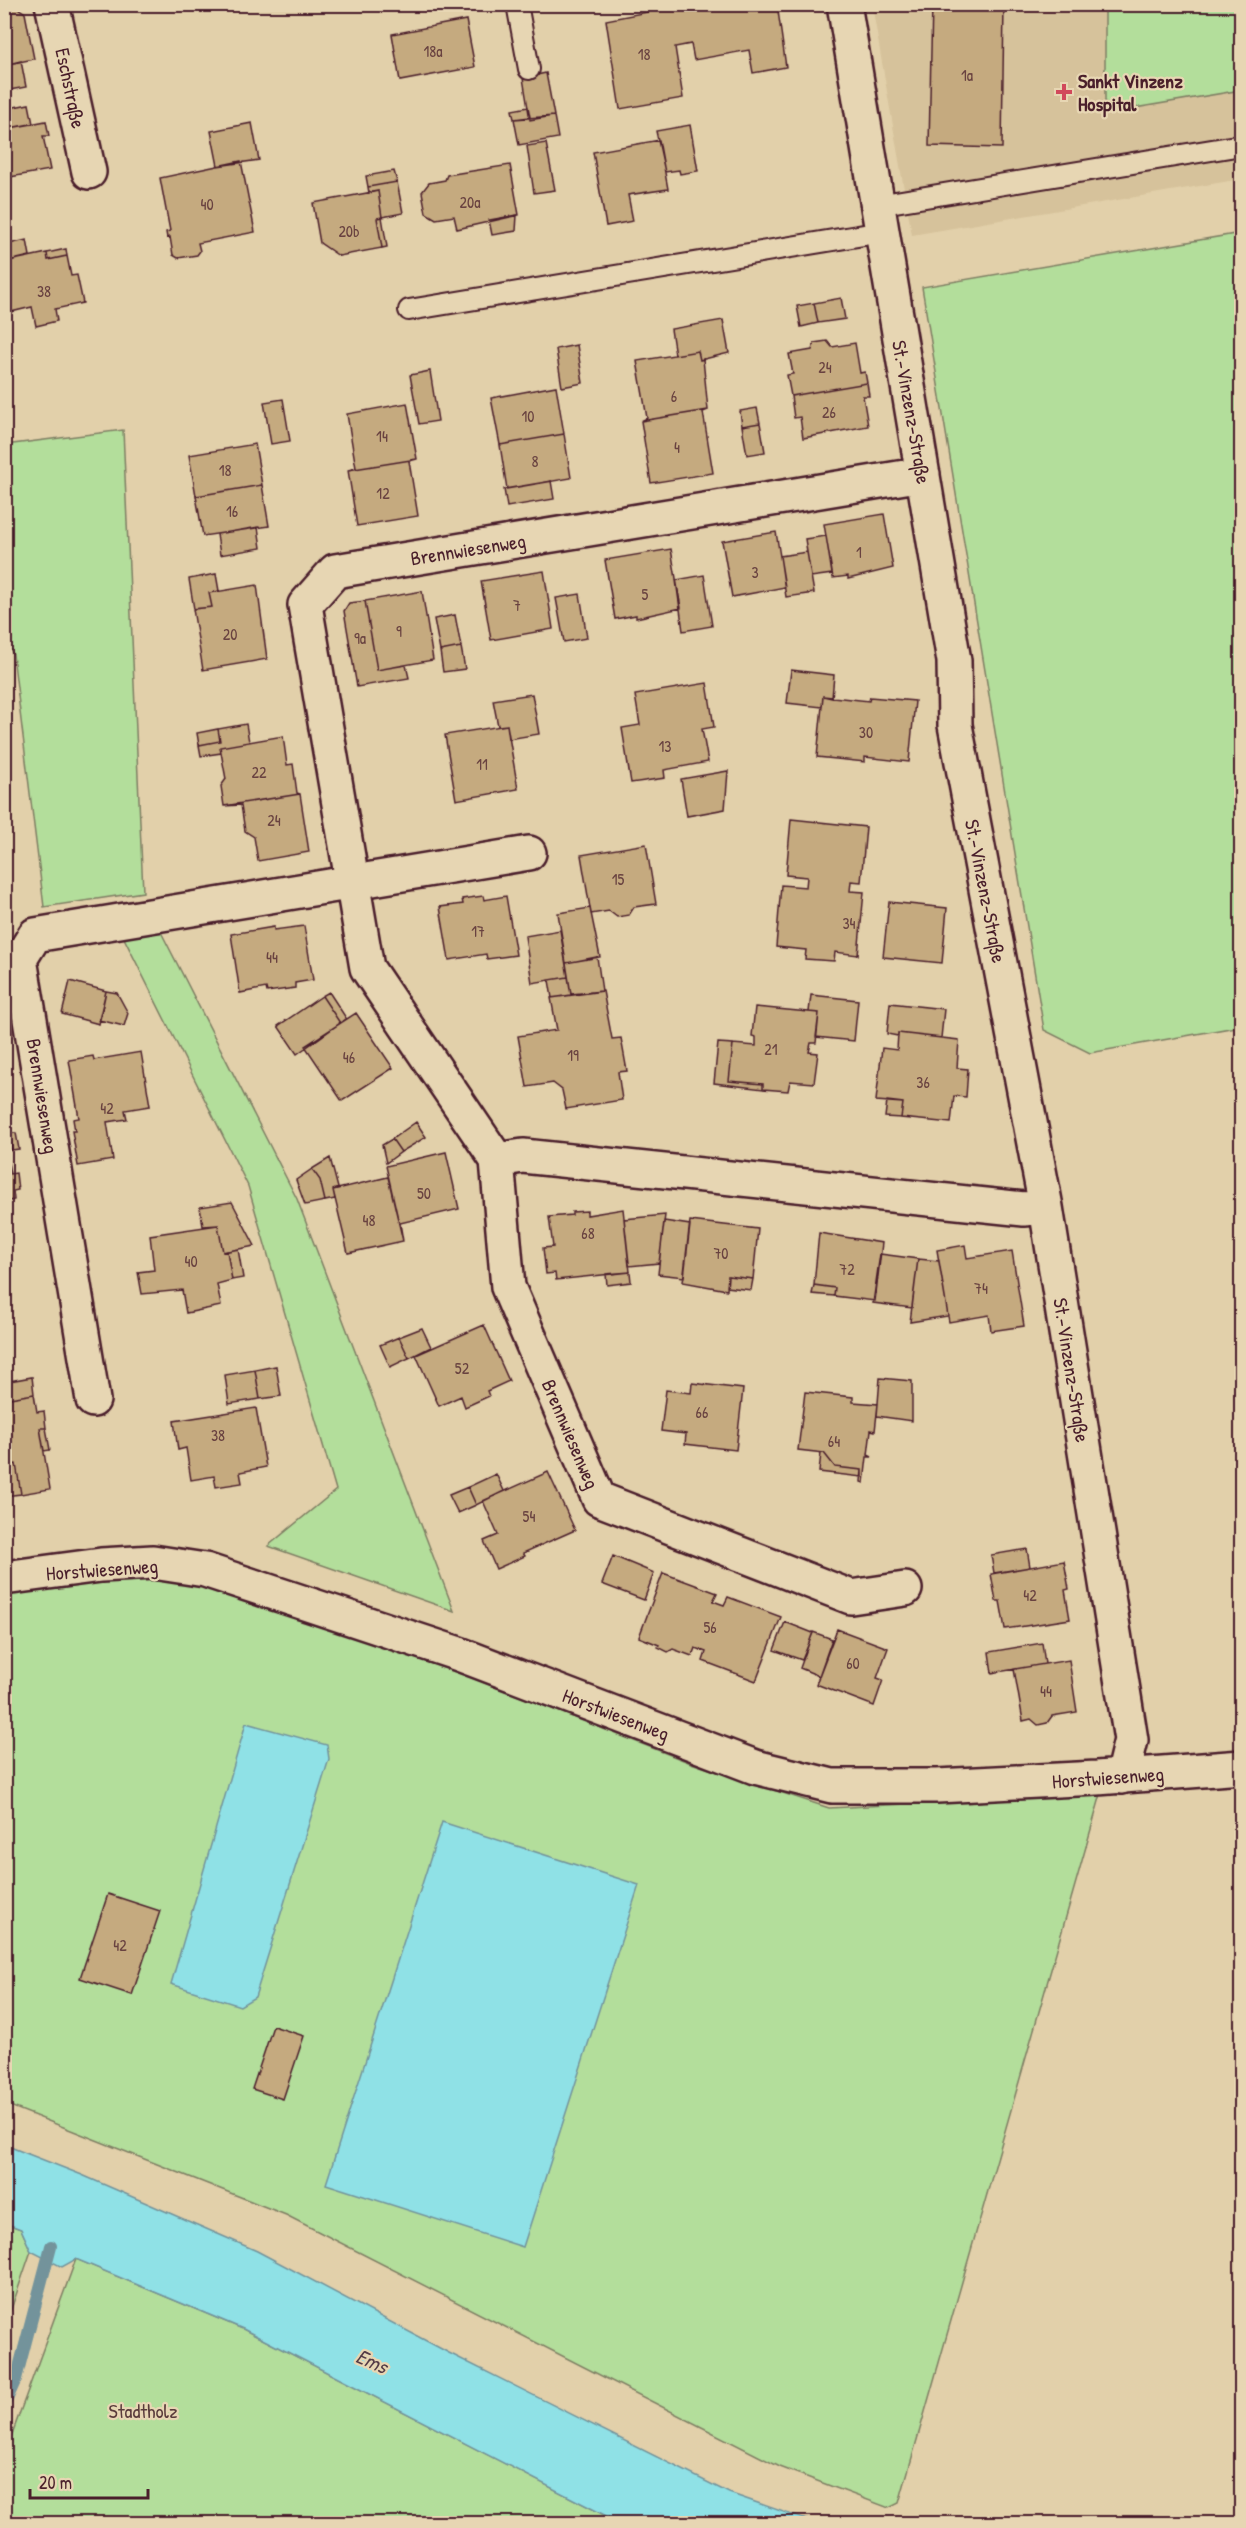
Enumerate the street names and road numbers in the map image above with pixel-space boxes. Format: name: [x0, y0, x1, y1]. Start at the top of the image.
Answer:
street label: Eschstraße: [49, 45, 93, 131]
street label: St.-Vinzenz-Straße: [886, 338, 938, 486]
street label: Brennwiesenweg: [408, 527, 528, 571]
street label: St.-Vinzenz-Straße: [959, 817, 1013, 965]
street label: Brennwiesenweg: [21, 1036, 65, 1156]
street label: St.-Vinzenz-Straße: [1047, 1296, 1097, 1444]
street label: Brennwiesenweg: [536, 1375, 606, 1493]
street label: Horstwiesenweg: [45, 1552, 159, 1586]
street label: Horstwiesenweg: [559, 1681, 673, 1747]
street label: Horstwiesenweg: [1051, 1760, 1165, 1794]

